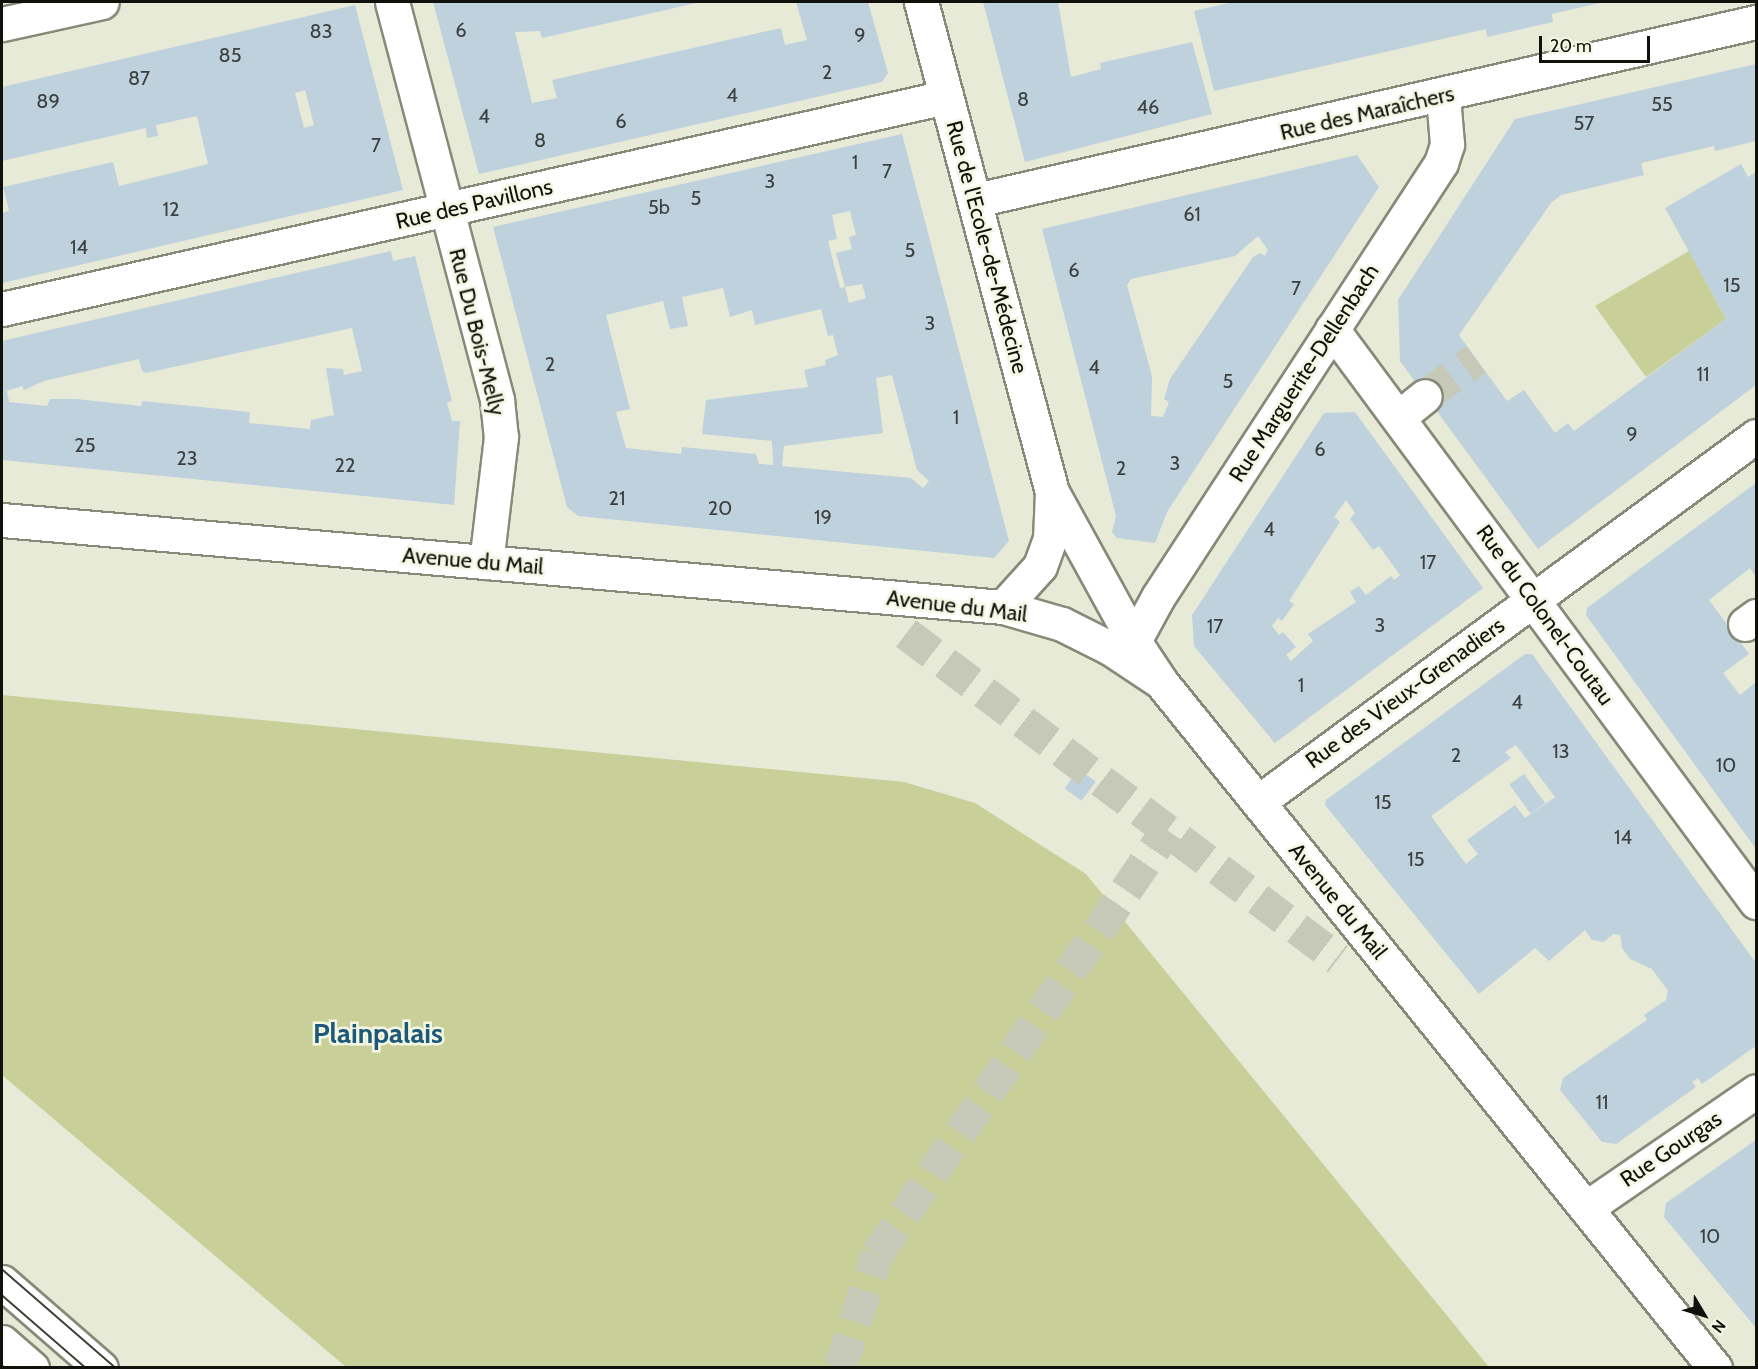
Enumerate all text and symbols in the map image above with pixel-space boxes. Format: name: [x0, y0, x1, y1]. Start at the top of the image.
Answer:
house number: 6: [455, 18, 467, 42]
house number: 83: [310, 19, 332, 43]
house number: 9: [854, 23, 866, 47]
scale bar: [1542, 24, 1653, 62]
text: 20 m: [1550, 35, 1592, 57]
house number: 85: [219, 43, 241, 67]
house number: 2: [822, 60, 832, 84]
house number: 87: [128, 66, 150, 90]
street label: Rue des Maraîchers: [1277, 80, 1457, 146]
house number: 4: [726, 83, 738, 107]
house number: 8: [1017, 87, 1029, 111]
house number: 89: [36, 89, 60, 113]
house number: 55: [1651, 92, 1673, 116]
house number: 46: [1137, 95, 1159, 119]
house number: 4: [478, 104, 490, 128]
house number: 6: [615, 109, 627, 133]
house number: 57: [1574, 111, 1594, 135]
street label: Rue de l'Ecole-de-Médecine: [941, 118, 1033, 376]
house number: 8: [534, 128, 546, 152]
house number: 7: [371, 133, 381, 157]
house number: 1: [852, 150, 858, 174]
house number: 7: [882, 159, 892, 183]
house number: 3: [765, 169, 775, 193]
street label: Rue des Pavillons: [393, 173, 555, 235]
house number: 5: [691, 186, 701, 210]
house number: 5b: [648, 195, 670, 219]
house number: 12: [163, 197, 179, 221]
house number: 61: [1183, 202, 1201, 226]
house number: 14: [70, 235, 88, 259]
house number: 5: [905, 238, 915, 262]
street label: Rue Du Bois-Melly: [443, 246, 511, 418]
house number: 6: [1068, 258, 1080, 282]
street label: Rue Marguerite-Dellenbach: [1224, 259, 1384, 487]
house number: 15: [1723, 273, 1741, 297]
house number: 7: [1291, 276, 1301, 300]
house number: 3: [925, 311, 935, 335]
house number: 2: [545, 352, 555, 376]
house number: 4: [1088, 355, 1100, 379]
house number: 11: [1696, 362, 1710, 386]
house number: 5: [1223, 369, 1233, 393]
house number: 1: [953, 405, 959, 429]
house number: 9: [1626, 422, 1638, 446]
house number: 25: [74, 433, 96, 457]
house number: 6: [1314, 437, 1326, 461]
house number: 23: [176, 446, 198, 470]
house number: 3: [1170, 451, 1180, 475]
house number: 22: [335, 453, 355, 477]
house number: 2: [1116, 456, 1126, 480]
house number: 21: [609, 486, 625, 510]
house number: 20: [708, 496, 732, 520]
house number: 19: [814, 505, 832, 529]
house number: 4: [1263, 517, 1275, 541]
street label: Rue du Colonel-Coutau: [1471, 520, 1619, 710]
street label: Avenue du Mail: [401, 542, 545, 580]
house number: 17: [1420, 550, 1436, 574]
street label: Avenue du Mail: [885, 584, 1029, 628]
street label: Rue des Vieux-Grenadiers: [1300, 612, 1510, 774]
house number: 3: [1375, 613, 1385, 637]
house number: 17: [1207, 614, 1223, 638]
house number: 1: [1298, 673, 1304, 697]
house number: 4: [1511, 690, 1523, 714]
house number: 13: [1552, 739, 1570, 763]
house number: 2: [1451, 743, 1461, 767]
house number: 10: [1716, 753, 1736, 777]
house number: 15: [1374, 790, 1392, 814]
house number: 14: [1614, 825, 1632, 849]
street label: Avenue du Mail: [1283, 838, 1393, 964]
house number: 15: [1407, 847, 1425, 871]
district label: Plainpalais: [313, 1016, 443, 1050]
house number: 11: [1595, 1090, 1609, 1114]
street label: Rue Gourgas: [1615, 1105, 1727, 1193]
house number: 10: [1700, 1224, 1720, 1248]
north arrow: [1674, 1285, 1734, 1345]
text: N: [1708, 1316, 1730, 1337]

